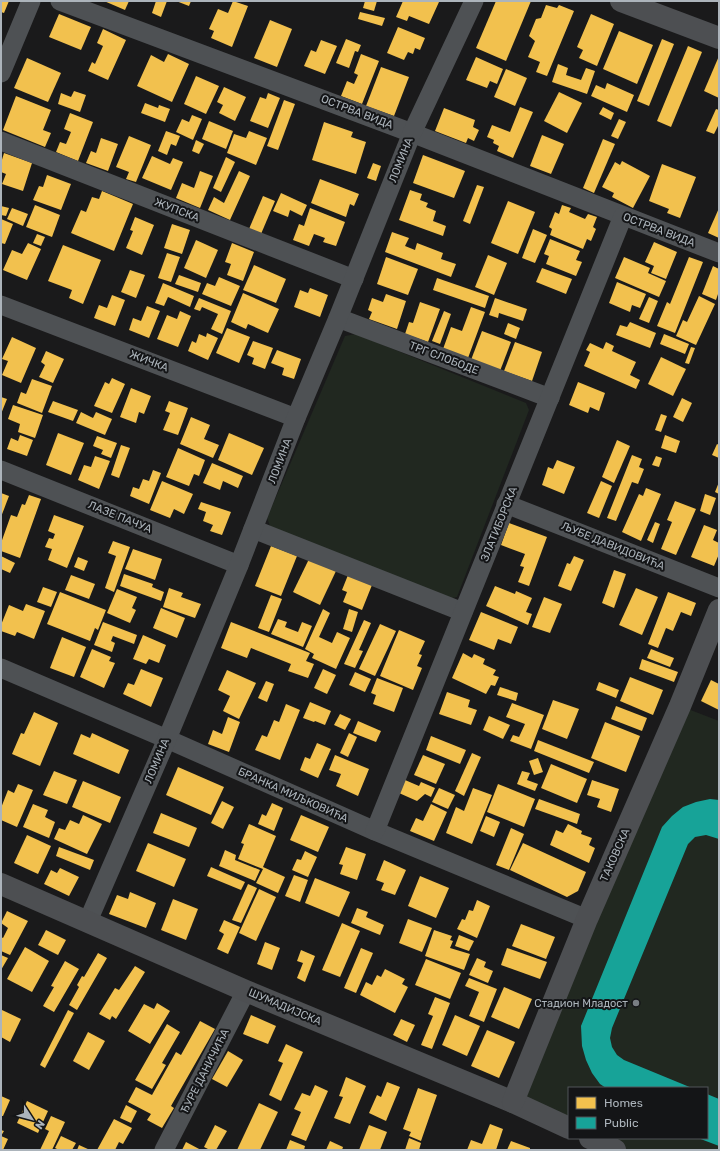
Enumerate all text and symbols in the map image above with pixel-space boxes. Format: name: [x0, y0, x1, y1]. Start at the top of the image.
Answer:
street label: ОСТРВА ВИДА: [319, 92, 396, 132]
street label: ЛОМИНА: [386, 135, 416, 184]
street label: ЖУПСКА: [153, 196, 202, 225]
street label: ОСТРВА ВИДА: [621, 210, 698, 250]
street label: ТРГ СЛОБОДЕ: [407, 339, 481, 377]
street label: ЖИЧКА: [128, 348, 171, 375]
street label: ЛОМИНА: [265, 436, 295, 485]
street label: ЗЛАТИБОРСКА: [478, 484, 520, 563]
street label: ЛАЗЕ ПАЧУА: [86, 498, 154, 536]
street label: ЉУБЕ ДАВИДОВИЋА: [559, 519, 667, 573]
street label: ЛОМИНА: [142, 736, 172, 785]
street label: БРАНКА МИЉКОВИЋА: [236, 765, 351, 825]
street label: ТАКОВСКА: [597, 826, 633, 884]
street label: ШУМАДИЈСКА: [247, 986, 324, 1028]
place label: Стадион Младост: [534, 997, 628, 1010]
marker: Стадион Младост: [631, 998, 641, 1008]
street label: ЂУРЕ ДАНИЧИЋА: [178, 1026, 232, 1115]
legend: [568, 1087, 708, 1139]
text: Homes: [604, 1096, 643, 1110]
north arrow: [12, 1099, 52, 1139]
text: Public: [604, 1116, 639, 1130]
text: N: [32, 1118, 47, 1132]

